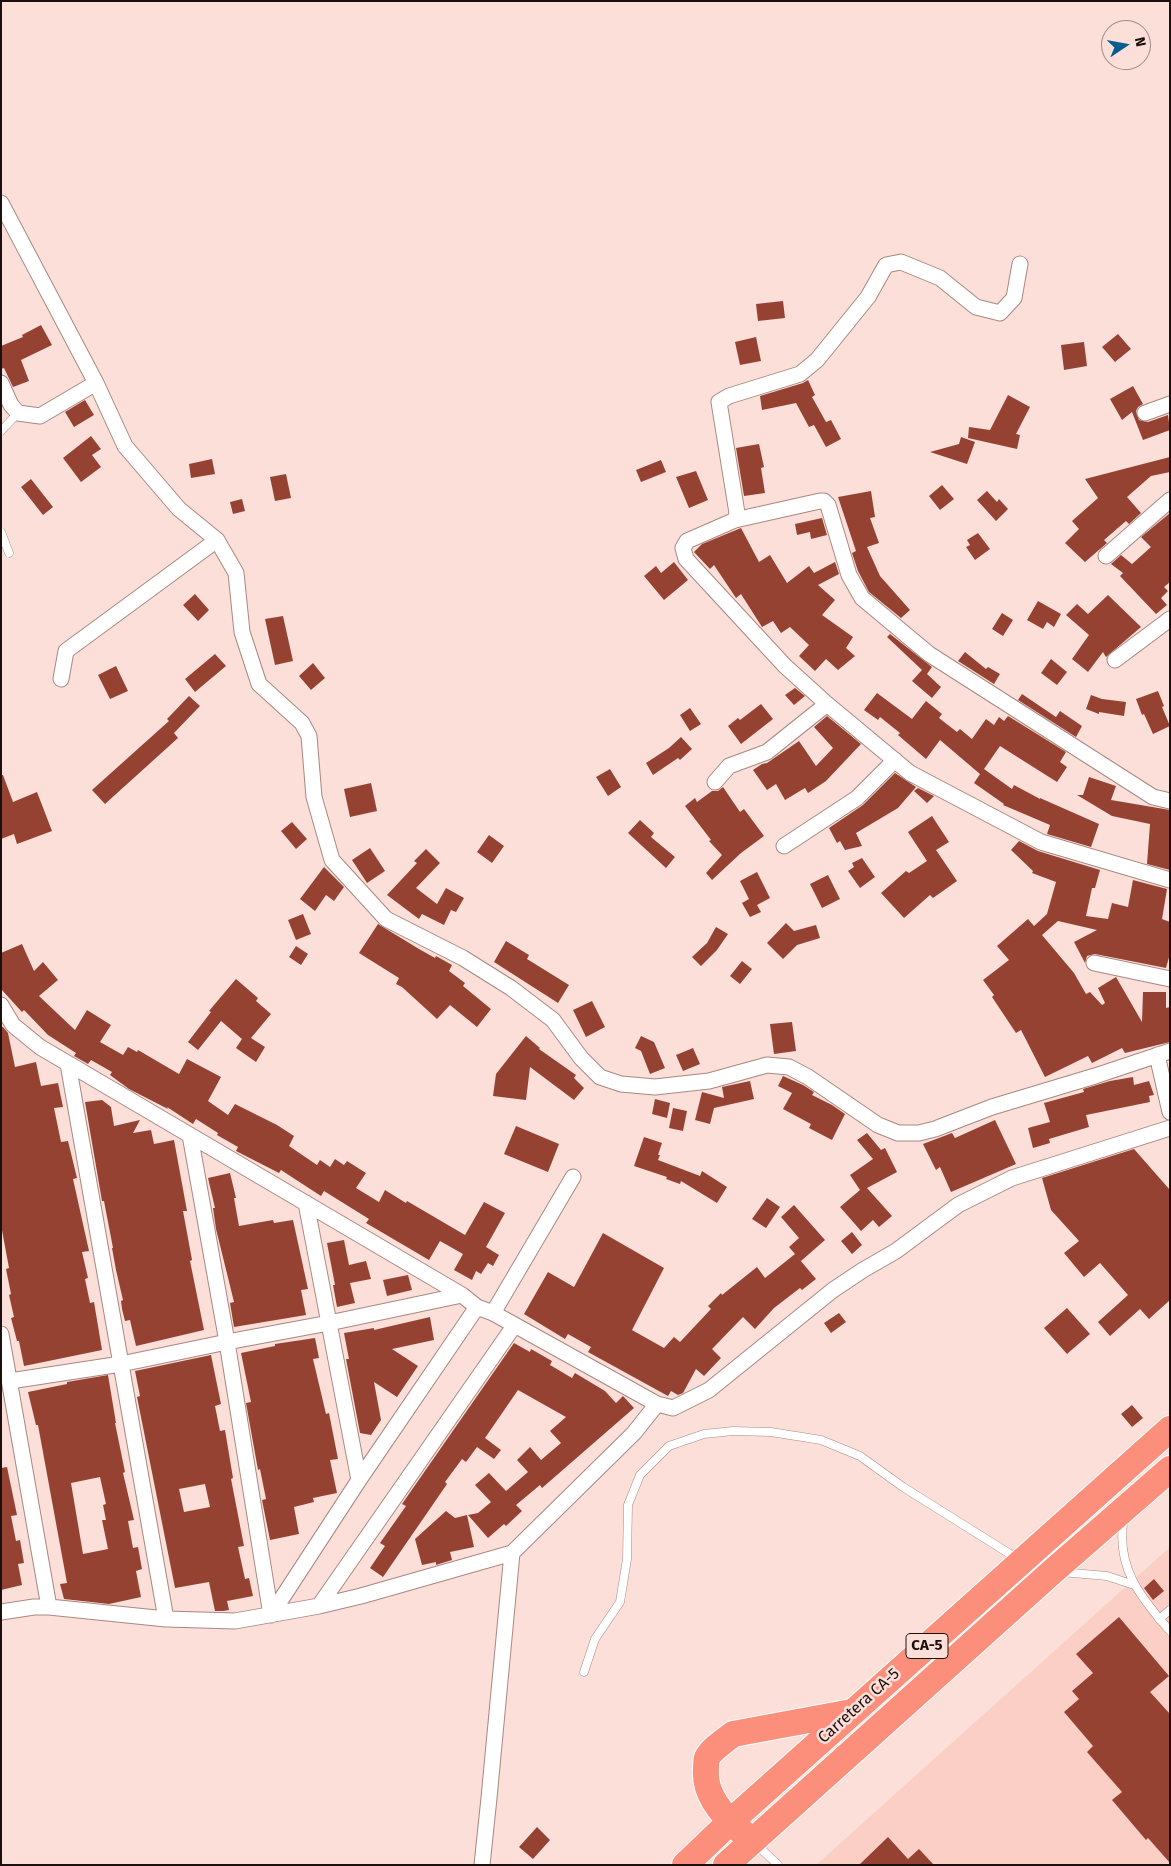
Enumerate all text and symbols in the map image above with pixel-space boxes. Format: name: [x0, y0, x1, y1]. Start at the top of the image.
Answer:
north arrow: [1101, 20, 1151, 70]
text: N: [1131, 36, 1149, 48]
road number: CA-5: [906, 1634, 948, 1658]
street label: Carretera CA-5: [814, 1664, 904, 1748]

